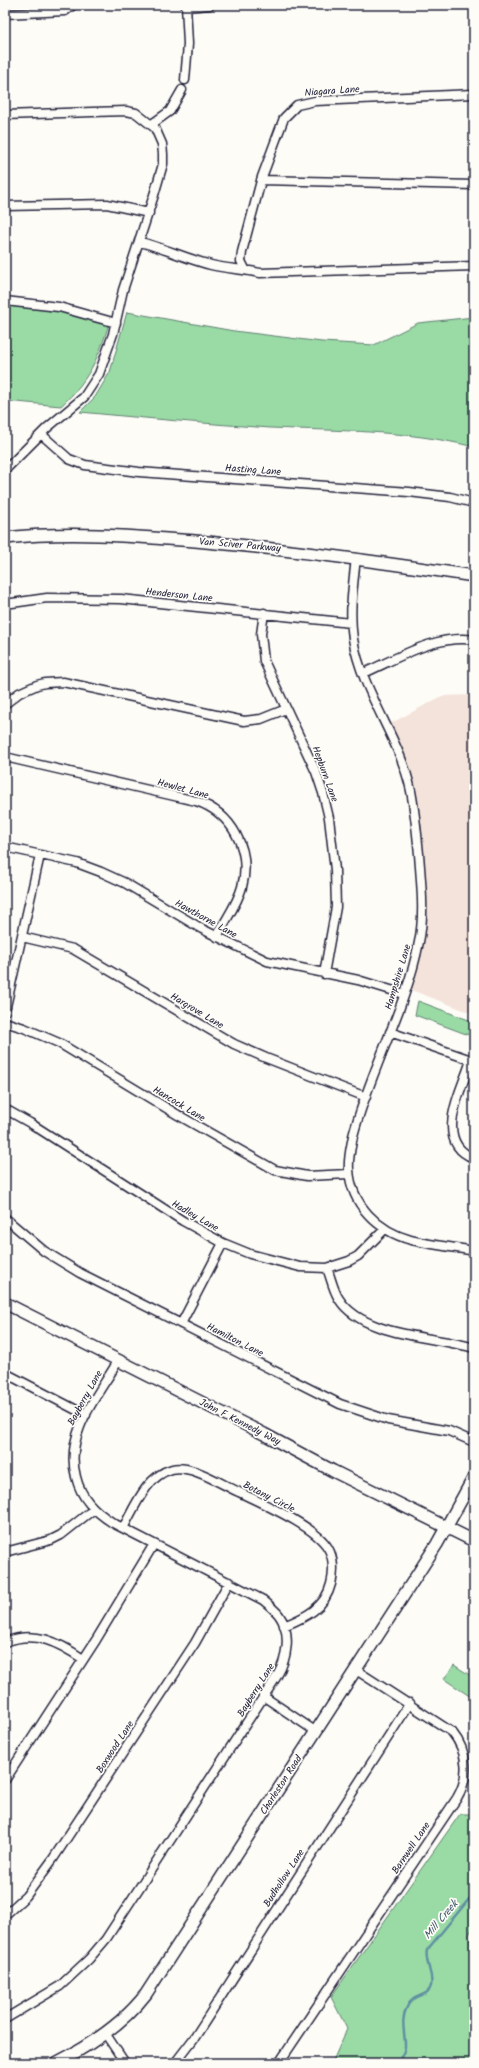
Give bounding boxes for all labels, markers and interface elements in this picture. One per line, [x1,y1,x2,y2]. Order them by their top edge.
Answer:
street label: Niagara Lane [304,81,361,101]
street label: Hasting Lane [225,460,282,480]
street label: Van Sciver Parkway [199,533,282,557]
street label: Henderson Lane [145,584,214,607]
street label: Hepburn Lane [307,744,343,805]
street label: Hewlet Lane [155,774,211,804]
street label: Hawthorne Lane [172,895,240,943]
street label: Hampshire Lane [380,942,416,1012]
street label: Hargrove Lane [167,989,227,1034]
street label: Hancock Lane [150,1082,209,1126]
street label: Hadley Lane [168,1196,222,1236]
street label: Hamilton Lane [204,1319,267,1361]
street label: Bayberry Lane [63,1367,107,1428]
street label: John F Kennedy Way [196,1395,284,1450]
street label: Botany Circle [240,1477,298,1517]
street label: Bayberry Lane [233,1660,279,1720]
street label: Boxwood Lane [92,1717,138,1776]
street label: Charleston Road [256,1751,307,1818]
street label: Barnwell Lane [388,1818,435,1877]
street label: Budhollow Lane [259,1845,309,1910]
water label: Mill Creek [419,1895,464,1944]

